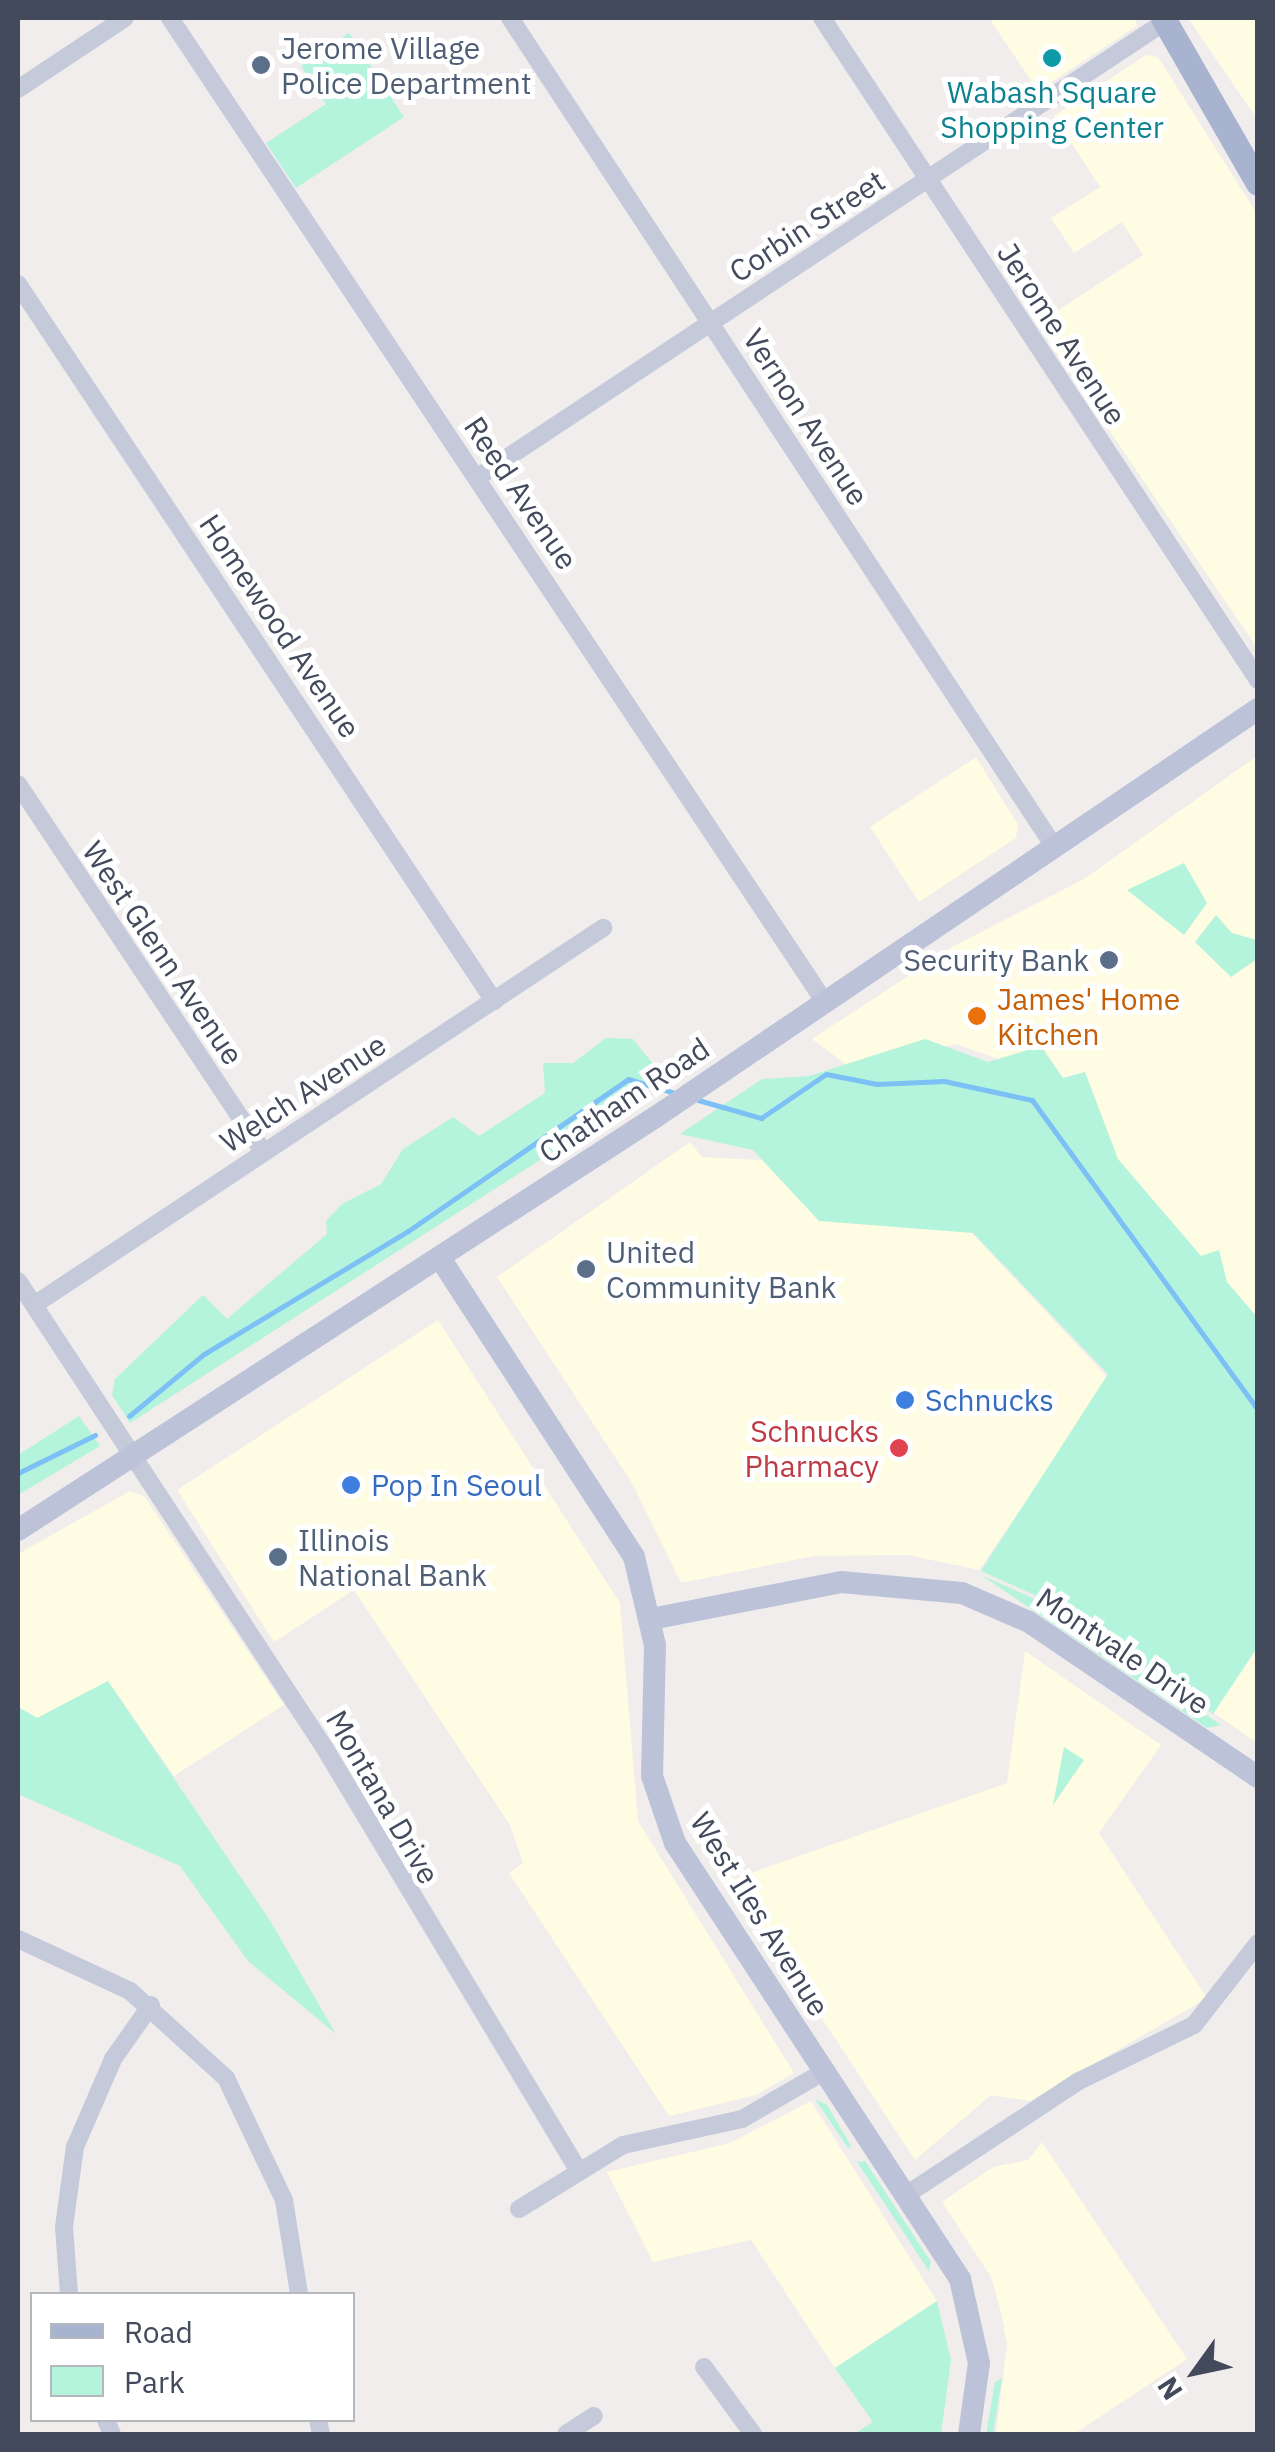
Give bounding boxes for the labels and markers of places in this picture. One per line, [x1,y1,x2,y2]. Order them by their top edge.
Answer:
place label: Jerome Village Police Department [281,30,531,100]
marker: Wabash Square Shopping Center [1041,47,1063,69]
marker: Jerome Village Police Department [250,54,272,76]
place label: Wabash Square Shopping Center [940,74,1164,144]
place label: Security Bank [903,942,1089,978]
marker: Security Bank [1098,949,1120,971]
place label: James' Home Kitchen [997,981,1180,1052]
marker: James' Home Kitchen [966,1005,988,1027]
place label: United Community Bank [606,1234,836,1304]
marker: United Community Bank [575,1258,597,1280]
place label: Schnucks [925,1382,1054,1418]
marker: Schnucks [894,1389,916,1411]
place label: Schnucks Pharmacy [744,1413,879,1484]
marker: Schnucks Pharmacy [888,1437,910,1459]
place label: Pop In Seoul [371,1467,542,1503]
marker: Pop In Seoul [340,1474,362,1496]
place label: Illinois National Bank [298,1522,487,1592]
marker: Illinois National Bank [267,1546,289,1568]

